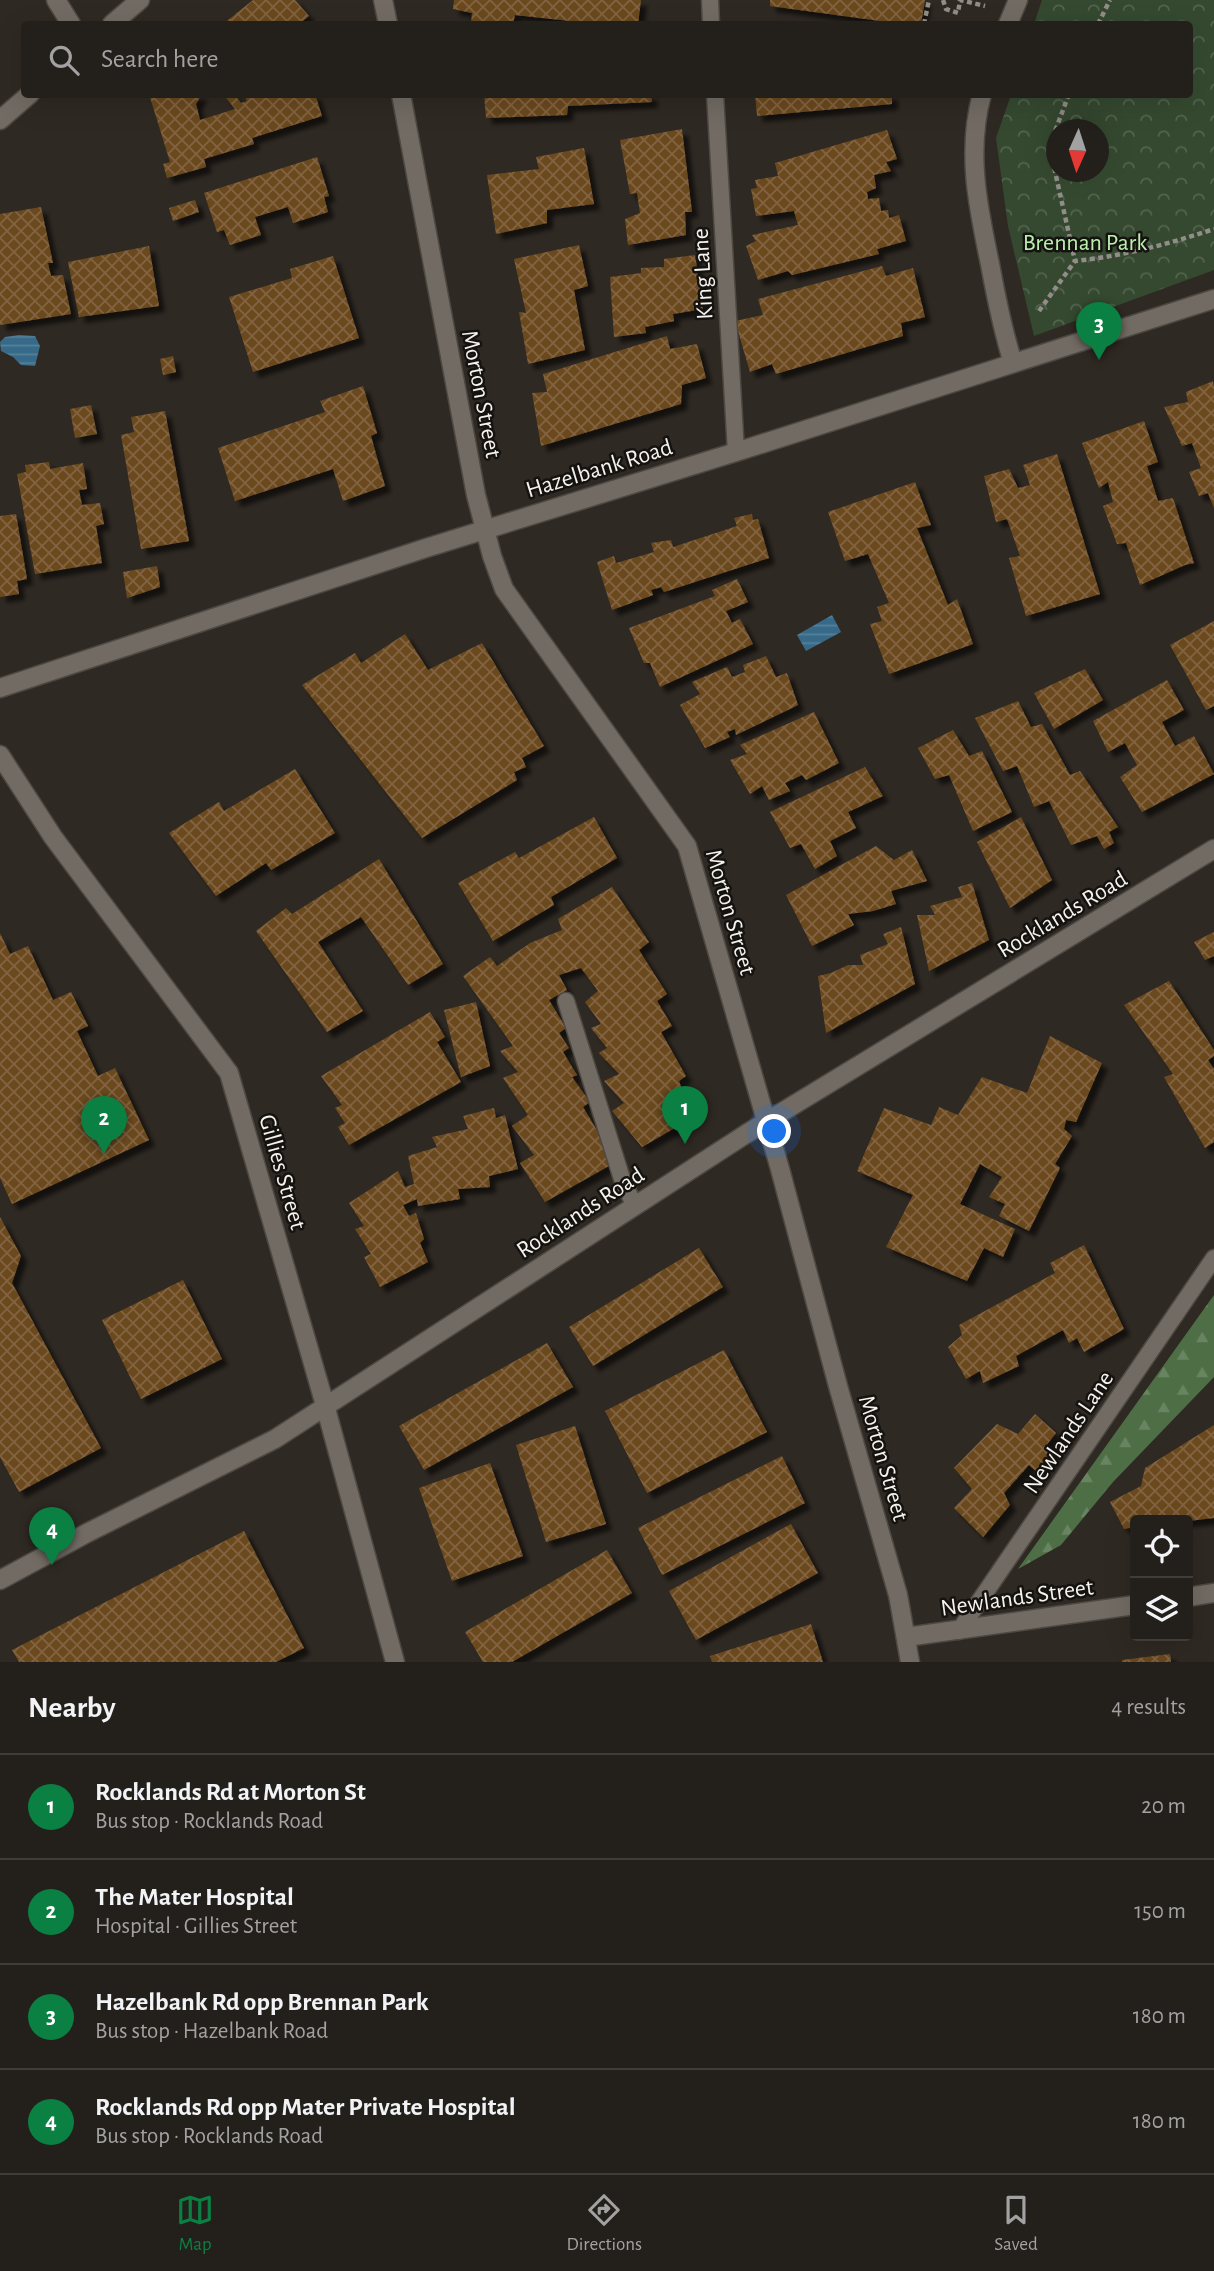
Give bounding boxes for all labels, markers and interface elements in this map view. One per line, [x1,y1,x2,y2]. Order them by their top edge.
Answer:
search box [21,21,1193,98]
icon: search [45,41,83,79]
text: Search here [101,46,219,72]
north arrow [1046,119,1109,182]
street label: King Lane [689,228,717,320]
park label: Brennan Park [1023,231,1147,255]
pin: 3 [1076,302,1122,360]
street label: Morton Street [457,328,505,460]
street label: Hazelbank Road [523,435,675,503]
street label: Morton Street [701,847,760,978]
street label: Rocklands Road [994,867,1132,963]
pin: 1 [662,1086,708,1144]
pin: 2 [81,1096,127,1154]
street label: Gillies Street [254,1112,310,1233]
your location [757,1114,791,1148]
street label: Rocklands Road [513,1163,649,1263]
street label: Newlands Lane [1019,1367,1118,1498]
street label: Morton Street [854,1393,913,1524]
pin: 4 [29,1507,75,1565]
map controls [1130,1515,1193,1641]
button: locate [1130,1515,1193,1578]
street label: Newlands Street [939,1575,1095,1621]
button: layers [1130,1578,1193,1641]
text: Nearby [28,1693,116,1723]
text: 4 results [1111,1696,1186,1719]
text: Rocklands Rd at Morton St [95,1779,366,1805]
text: 1 [47,1795,55,1818]
text: 20 m [1141,1795,1186,1818]
text: Bus stop · Rocklands Road [95,1810,323,1833]
text: The Mater Hospital [95,1884,294,1910]
text: 2 [46,1900,56,1923]
text: 150 m [1134,1900,1186,1923]
text: Hospital · Gillies Street [95,1915,297,1938]
text: Hazelbank Rd opp Brennan Park [95,1989,429,2015]
text: 3 [46,2005,56,2028]
text: 180 m [1133,2005,1186,2028]
text: Bus stop · Hazelbank Road [95,2020,328,2043]
text: Rocklands Rd opp Mater Private Hospital [95,2094,516,2120]
text: 4 [45,2110,57,2133]
text: 180 m [1133,2110,1186,2133]
text: Bus stop · Rocklands Road [95,2125,323,2148]
tab: Map [176,2191,214,2256]
tab: Directions [566,2191,642,2256]
tab: Saved [994,2191,1038,2256]

